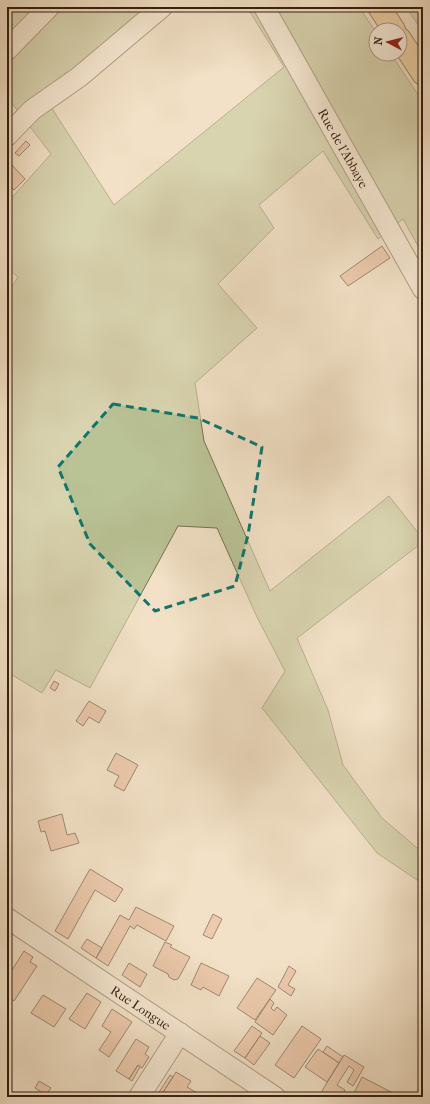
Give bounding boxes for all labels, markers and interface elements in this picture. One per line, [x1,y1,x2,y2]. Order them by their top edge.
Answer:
north arrow [368,22,408,62]
text: N [372,35,386,46]
street label: Rue de l'Abbaye [315,106,372,191]
street label: Rue Longue [108,982,174,1033]

